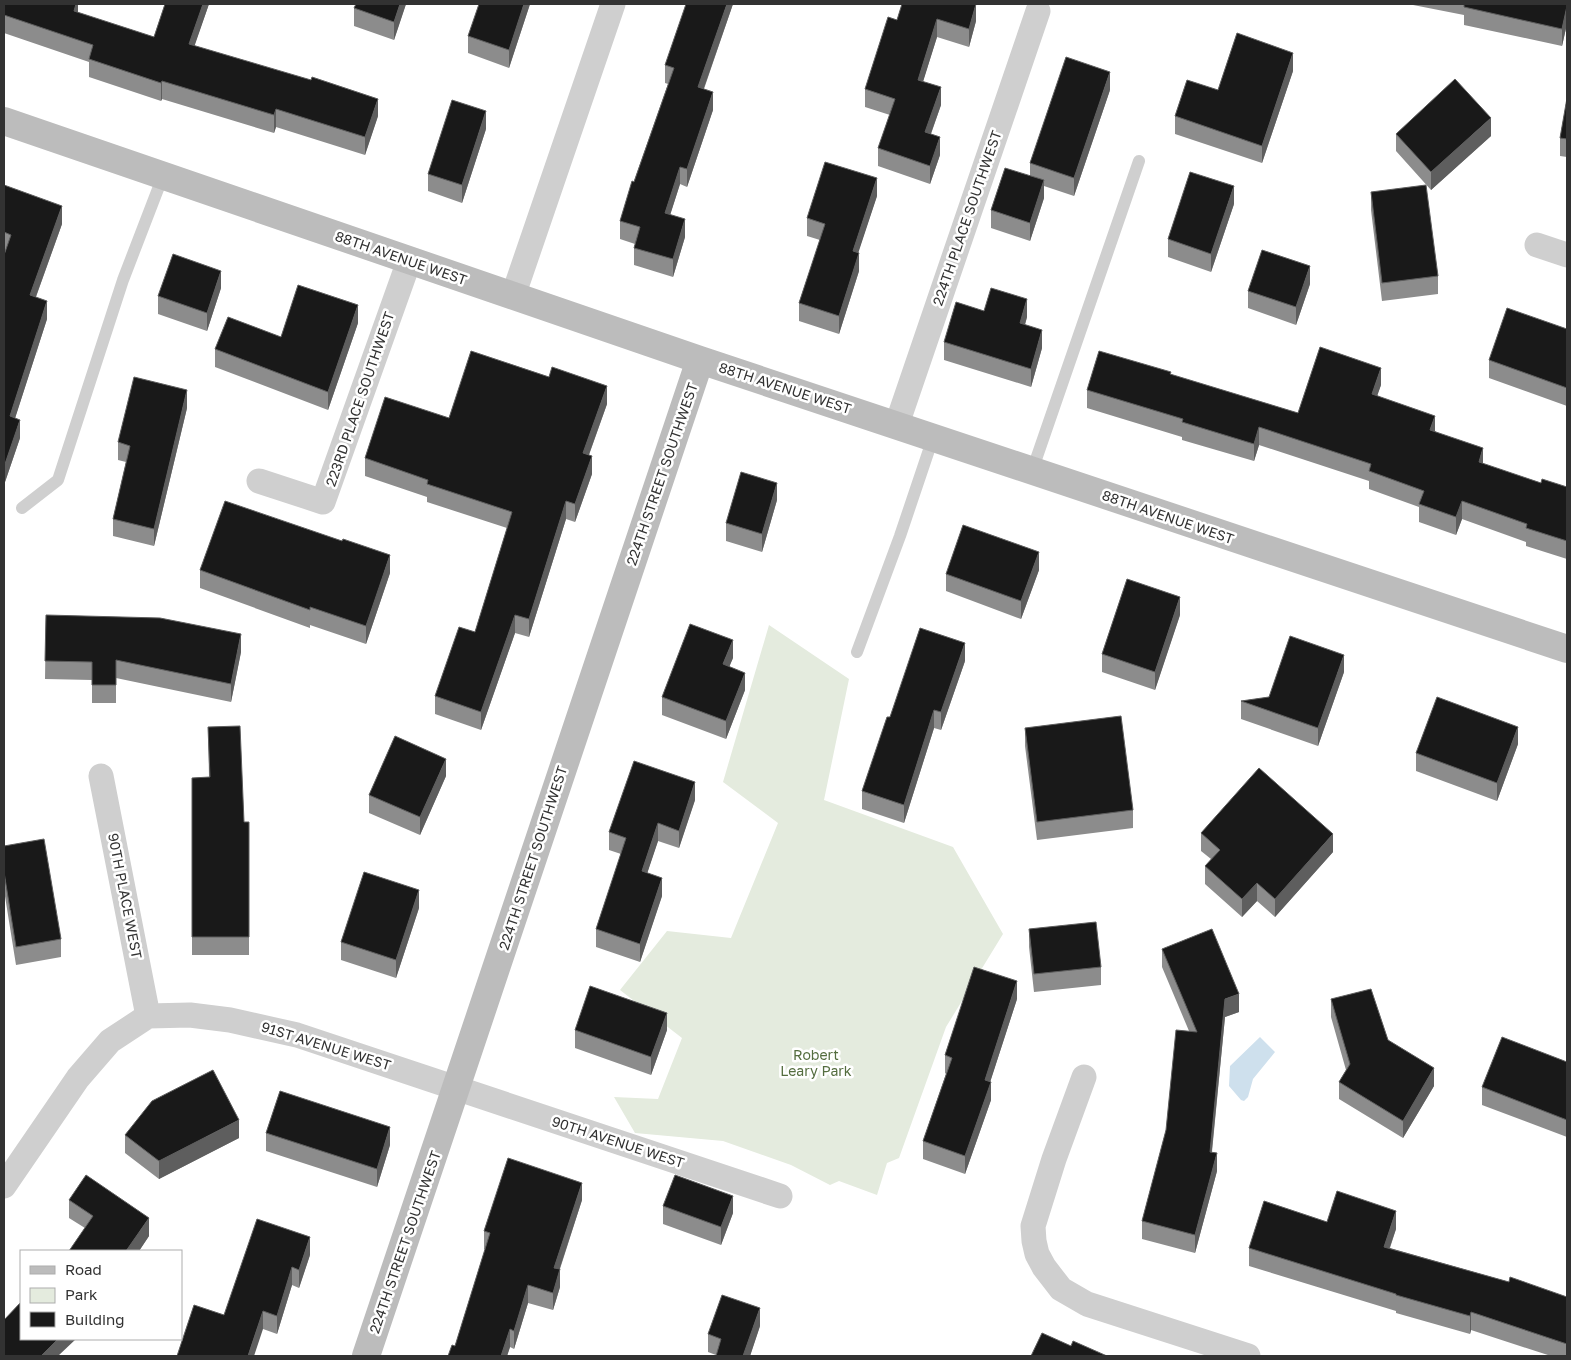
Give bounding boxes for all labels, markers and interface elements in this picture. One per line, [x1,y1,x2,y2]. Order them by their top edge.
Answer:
street label: 224TH PLACE SOUTHWEST [929,128,1005,308]
street label: 88TH AVENUE WEST [333,227,470,288]
street label: 223RD PLACE SOUTHWEST [322,309,398,489]
street label: 88TH AVENUE WEST [717,358,854,417]
street label: 224TH STREET SOUTHWEST [622,380,701,568]
street label: 88TH AVENUE WEST [1100,486,1237,547]
street label: 224TH STREET SOUTHWEST [495,763,570,952]
street label: 90TH PLACE WEST [105,832,146,961]
street label: 91ST AVENUE WEST [259,1018,393,1073]
park label: Robert Leary Park [780,1046,852,1079]
street label: 90TH AVENUE WEST [550,1112,687,1171]
street label: 224TH STREET SOUTHWEST [365,1148,444,1336]
legend [20,1250,182,1340]
text: Road [65,1260,102,1278]
text: Park [65,1285,98,1303]
text: Building [65,1310,125,1328]

